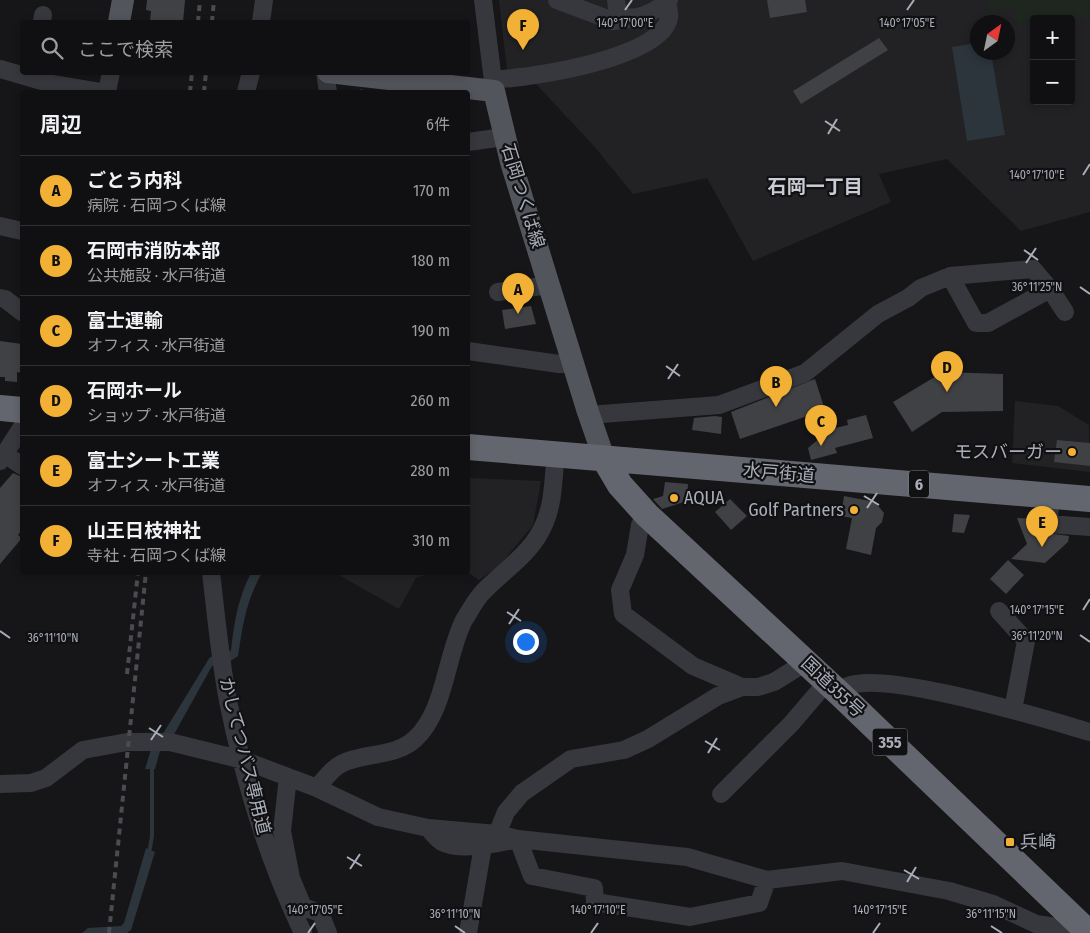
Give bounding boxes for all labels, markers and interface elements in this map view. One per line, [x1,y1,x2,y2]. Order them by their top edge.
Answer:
pin: F [507,9,539,50]
north arrow [970,15,1015,60]
map controls [1030,15,1075,105]
button: + [1030,15,1075,60]
text: 140°17'00"E [597,16,654,30]
text: 140°17'05"E [879,16,935,30]
search box [20,20,470,75]
icon: search [38,34,66,62]
text: ここで検索 [78,38,173,61]
button: − [1030,60,1075,105]
text: 周辺 [40,112,82,138]
text: 6件 [426,115,450,134]
street label: 石岡つくば線 [497,141,549,251]
text: 140°17'10"E [1009,168,1065,182]
text: ごとう内科 [87,169,182,192]
district label: 石岡一丁目 [767,175,863,198]
text: A [52,181,60,200]
text: 170 m [413,181,450,200]
text: 病院 · 石岡つくば線 [87,196,226,215]
text: 石岡市消防本部 [87,239,220,262]
text: B [52,251,60,270]
text: 180 m [411,251,450,270]
text: 公共施設 · 水戸街道 [87,266,226,285]
pin: A [502,273,534,314]
text: 36°11'25"N [1012,280,1062,294]
text: 富士運輸 [87,309,163,332]
text: C [52,321,60,340]
text: 190 m [412,321,450,340]
text: オフィス · 水戸街道 [87,336,226,355]
pin: D [931,351,963,392]
pin: B [760,366,792,407]
text: 石岡ホール [87,379,182,402]
text: D [51,391,61,410]
text: 260 m [411,391,450,410]
pin: C [805,405,837,446]
text: ショップ · 水戸街道 [87,406,226,425]
place label: モスバーガー [954,441,1062,463]
marker: モスバーガー [1066,446,1078,458]
text: 富士シート工業 [87,449,220,472]
street label: 水戸街道 [742,459,816,487]
text: E [52,461,60,480]
text: 280 m [411,461,450,480]
road number: 6 [909,470,929,498]
text: オフィス · 水戸街道 [87,476,226,495]
place label: AQUA [684,487,725,509]
marker: AQUA [668,492,680,504]
place label: Golf Partners [748,499,844,521]
marker: Golf Partners [848,504,860,516]
pin: E [1026,506,1058,547]
text: 山王日枝神社 [87,519,201,542]
text: F [52,531,60,550]
text: 310 m [413,531,450,550]
text: 寺社 · 石岡つくば線 [87,546,226,565]
text: 140°17'15"E [1010,603,1065,617]
your location [513,629,539,655]
text: 36°11'20"N [1011,629,1063,643]
text: 36°11'10"N [27,631,79,645]
street label: 国道355号 [797,652,869,722]
street label: かしてつバス専用道 [215,675,275,837]
road number: 355 [872,729,908,756]
place label: 兵崎 [1020,831,1056,853]
marker: 兵崎 [1004,836,1016,848]
text: 140°17'05"E [287,903,343,917]
text: 140°17'10"E [570,903,626,917]
text: 140°17'15"E [853,903,908,917]
text: 36°11'10"N [429,907,481,921]
text: 36°11'15"N [966,907,1016,921]

